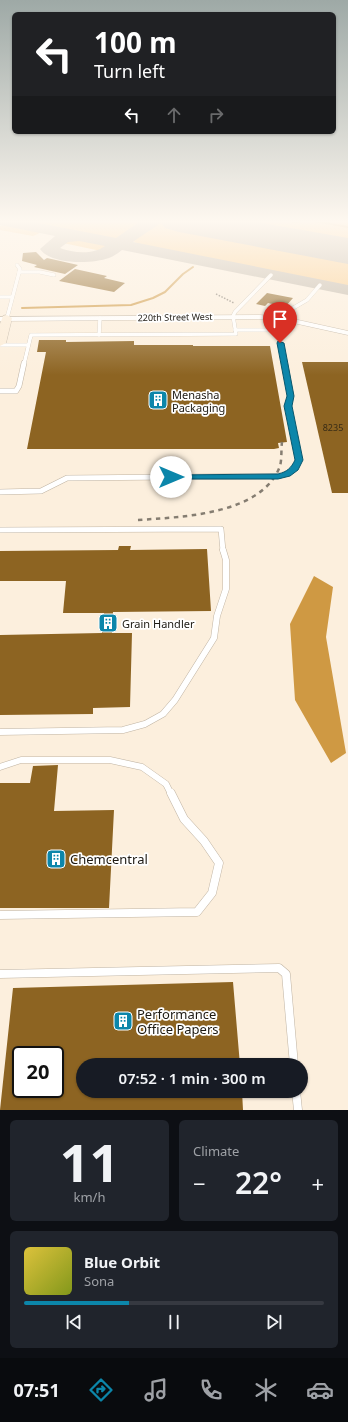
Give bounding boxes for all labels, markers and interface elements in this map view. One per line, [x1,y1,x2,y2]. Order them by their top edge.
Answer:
text: 100 m [94,23,177,61]
icon: left [28,28,80,80]
text: Turn left [94,59,165,83]
icon: left [121,104,143,126]
icon: ahead [163,104,185,126]
icon: right [205,104,227,126]
pin [263,302,297,343]
icon: arrive [269,308,291,330]
street label: 220th Street West [137,310,213,324]
place label: Menasha Packaging [172,387,225,415]
building icon: Menasha Packaging [147,389,169,411]
house number: 8235 [323,421,343,434]
position arrow [150,456,192,498]
building icon: Grain Handler [97,612,119,634]
place label: Grain Handler [122,616,195,631]
building icon: Chemcentral [45,848,67,870]
place label: Chemcentral [70,850,148,868]
place label: Performance Office Papers [137,1005,218,1038]
building icon: Performance Office Papers [112,1010,134,1032]
speed limit sign: 20 [12,1046,64,1098]
text: 07:52 · 1 min · 300 m [118,1068,266,1088]
text: 11 [60,1126,119,1197]
text: Climate [193,1142,239,1160]
text: 22° [235,1162,282,1203]
text: − [193,1168,206,1198]
text: + [311,1168,324,1198]
text: km/h [74,1188,105,1206]
text: Blue Orbit [84,1252,160,1272]
text: Sona [84,1272,114,1290]
icon: previous [63,1311,85,1333]
icon: pause [163,1311,185,1333]
icon: next [263,1311,285,1333]
icon: directions [87,1376,115,1404]
icon: music [142,1376,170,1404]
icon: phone [197,1376,225,1404]
icon: climate [252,1376,280,1404]
icon: car [306,1376,334,1404]
text: 07:51 [13,1378,60,1402]

